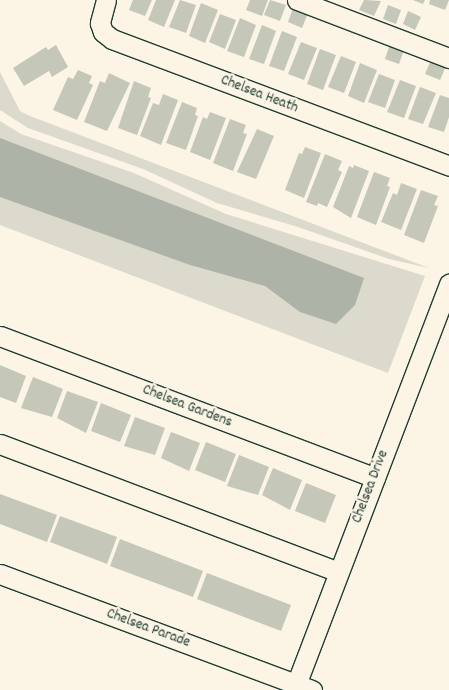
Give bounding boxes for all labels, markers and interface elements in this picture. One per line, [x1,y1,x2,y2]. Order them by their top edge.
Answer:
street label: Chelsea Heath [218,72,300,118]
street label: Chelsea Gardens [139,382,235,432]
street label: Chelsea Drive [349,448,393,526]
street label: Chelsea Parade [104,606,192,652]

